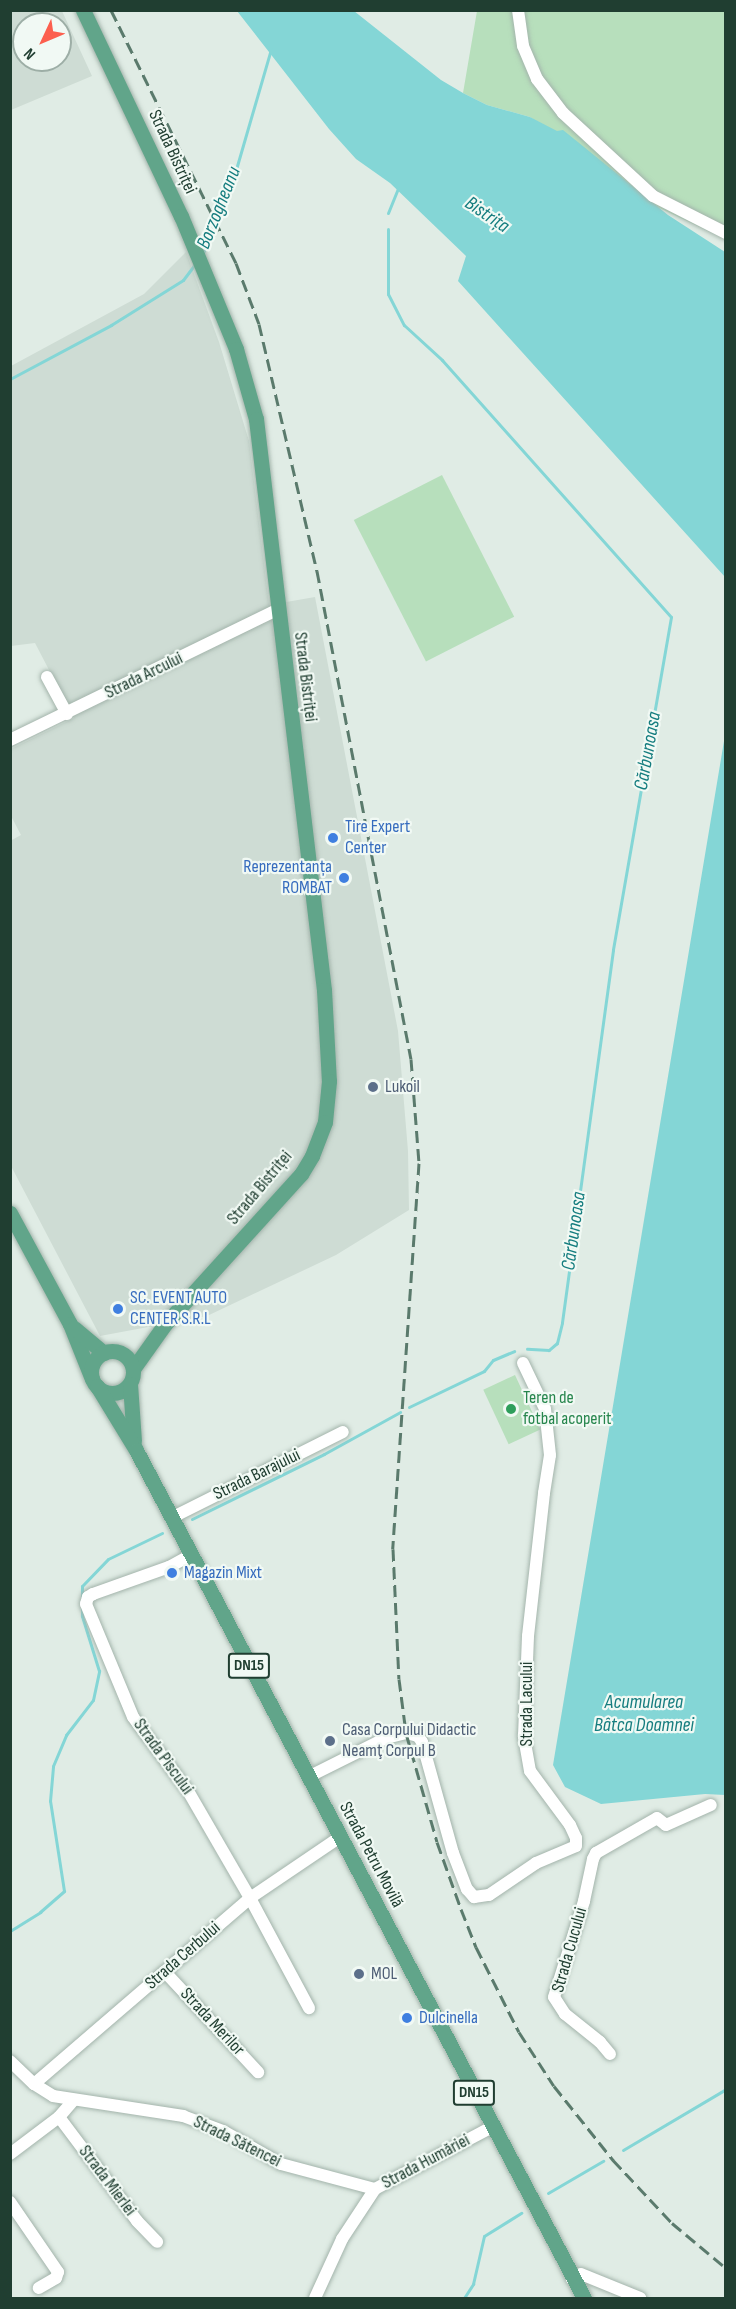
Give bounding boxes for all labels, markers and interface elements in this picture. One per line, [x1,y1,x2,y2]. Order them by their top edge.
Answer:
north arrow [12,12,72,72]
text: N [20,44,40,63]
street label: Strada Bistriței [143,107,201,197]
water label: Borzogheanu [192,163,246,253]
water label: Bistrița [460,191,514,239]
street label: Strada Bistriței [289,631,321,723]
street label: Strada Arcului [101,648,187,704]
water label: Cărbunoasa [629,710,667,792]
place label: Tire Expert Center [345,817,410,860]
marker: Tire Expert Center [326,831,340,845]
place label: Reprezentanța ROMBAT [243,857,332,900]
marker: Reprezentanța ROMBAT [337,871,351,885]
place label: Lukoil [385,1076,420,1098]
marker: Lukoil [366,1080,380,1094]
street label: Strada Bistriței [223,1147,297,1229]
water label: Cărbunoasa [557,1190,591,1272]
place label: SC. EVENT AUTO CENTER S.R.L [130,1288,227,1330]
marker: SC. EVENT AUTO CENTER S.R.L [111,1302,125,1316]
place label: Teren de fotbal acoperit [523,1388,612,1430]
marker: Teren de fotbal acoperit [504,1402,518,1416]
street label: Strada Barajului [210,1445,304,1505]
place label: Magazin Mixt [184,1562,262,1584]
marker: Magazin Mixt [165,1566,179,1580]
road number: DN15 [226,1653,272,1679]
street label: Strada Lacului [516,1662,538,1746]
water label: Acumularea Bâtca Doamnei [594,1690,694,1737]
street label: Strada Piscului [128,1715,198,1799]
place label: Casa Corpului Didactic Neamţ Corpul B [342,1720,477,1762]
marker: Casa Corpului Didactic Neamţ Corpul B [323,1734,337,1748]
street label: Strada Petru Movilă [334,1798,408,1912]
street label: Strada Cucului [548,1905,592,1995]
street label: Strada Cerbului [141,1918,225,1994]
place label: MOL [371,1963,397,1985]
marker: MOL [352,1967,366,1981]
street label: Strada Merilor [175,1984,249,2060]
place label: Dulcinella [419,2007,478,2029]
marker: Dulcinella [400,2011,414,2025]
road number: DN15 [452,2080,496,2106]
street label: Strada Sătencei [190,2111,284,2173]
street label: Strada Humăriei [378,2130,474,2194]
street label: Strada Mierlei [73,2141,141,2221]

